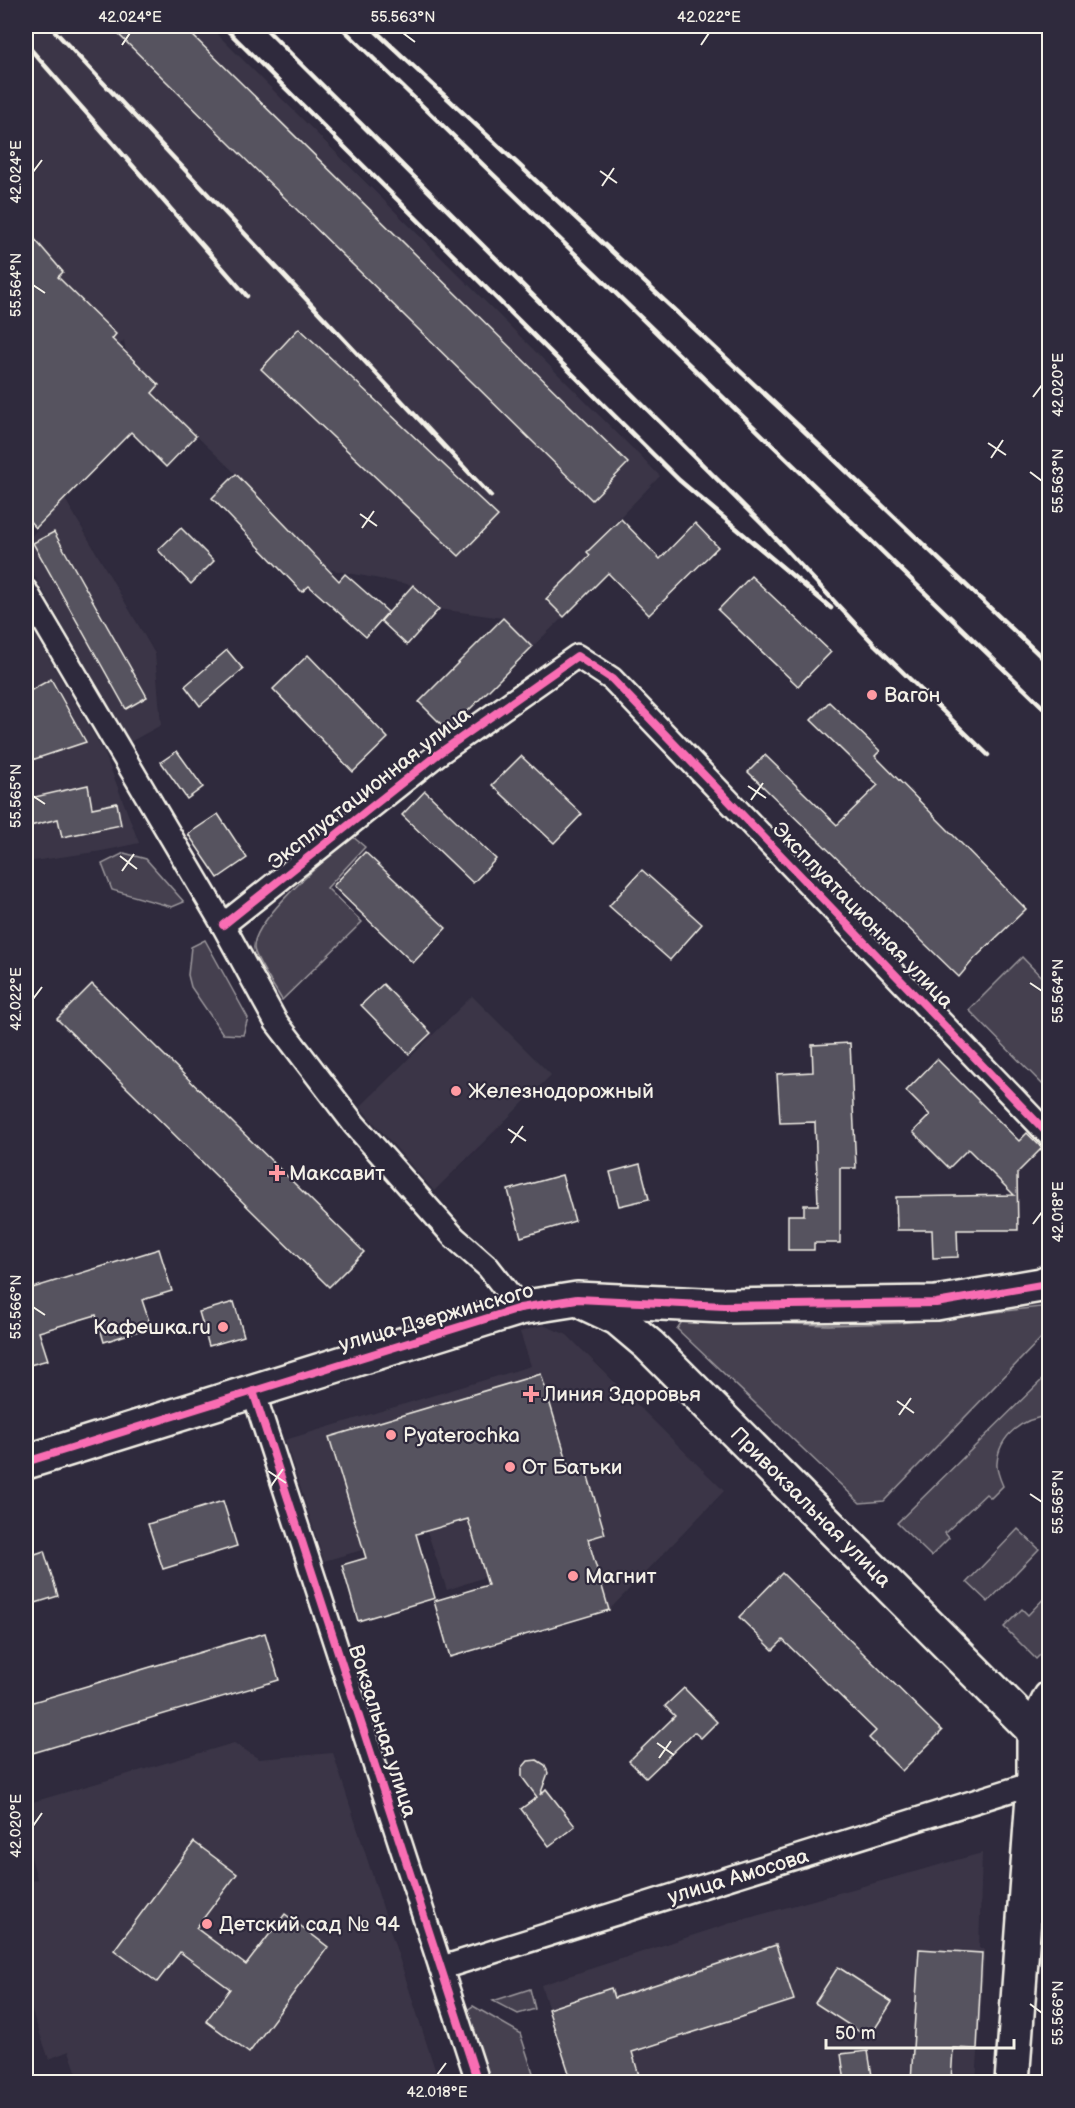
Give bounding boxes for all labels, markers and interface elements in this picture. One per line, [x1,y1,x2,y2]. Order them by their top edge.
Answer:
text: 42.024°E [98,8,162,27]
text: 55.563°N [371,8,436,27]
text: 42.022°E [677,8,741,27]
text: 42.024°E [7,140,26,204]
text: 55.564°N [7,253,26,317]
text: 42.020°E [1049,353,1068,417]
text: 55.563°N [1049,449,1068,514]
place label: Вагон [884,683,940,708]
marker: Вагон [865,688,879,702]
street label: Эксплуатационная улица [263,701,476,875]
text: 55.565°N [7,764,26,828]
street label: Эксплуатационная улица [767,817,959,1014]
text: 55.564°N [1049,959,1068,1023]
text: 42.022°E [7,967,26,1031]
place label: Железнодорожный [468,1079,654,1104]
marker: Железнодорожный [449,1084,463,1098]
place label: Максавит [289,1161,385,1186]
marker: Максавит [270,1166,284,1180]
text: 42.018°E [1049,1181,1068,1243]
text: 55.566°N [7,1275,26,1339]
street label: улица Дзержинского [336,1278,536,1357]
place label: Кафешка.ru [93,1315,211,1340]
marker: Кафешка.ru [216,1320,230,1334]
place label: Линия Здоровья [542,1382,701,1407]
marker: Линия Здоровья [524,1387,538,1401]
street label: Привокзальная улица [725,1422,897,1593]
place label: Pyaterochka [403,1423,520,1448]
marker: Pyaterochka [384,1428,398,1442]
place label: От Батьки [522,1455,623,1480]
marker: От Батьки [503,1460,517,1474]
text: 55.565°N [1049,1470,1068,1534]
place label: Магнит [585,1564,657,1589]
marker: Магнит [566,1569,580,1583]
street label: Вокзальная улица [343,1642,422,1821]
text: 42.020°E [7,1794,26,1858]
street label: улица Амосова [665,1843,812,1910]
place label: Детский сад № 94 [219,1912,400,1937]
marker: Детский сад № 94 [200,1917,214,1931]
text: 55.566°N [1049,1981,1068,2045]
scale bar [826,2012,1014,2050]
text: 50 m [835,2023,876,2044]
text: 42.018°E [406,2083,468,2102]

